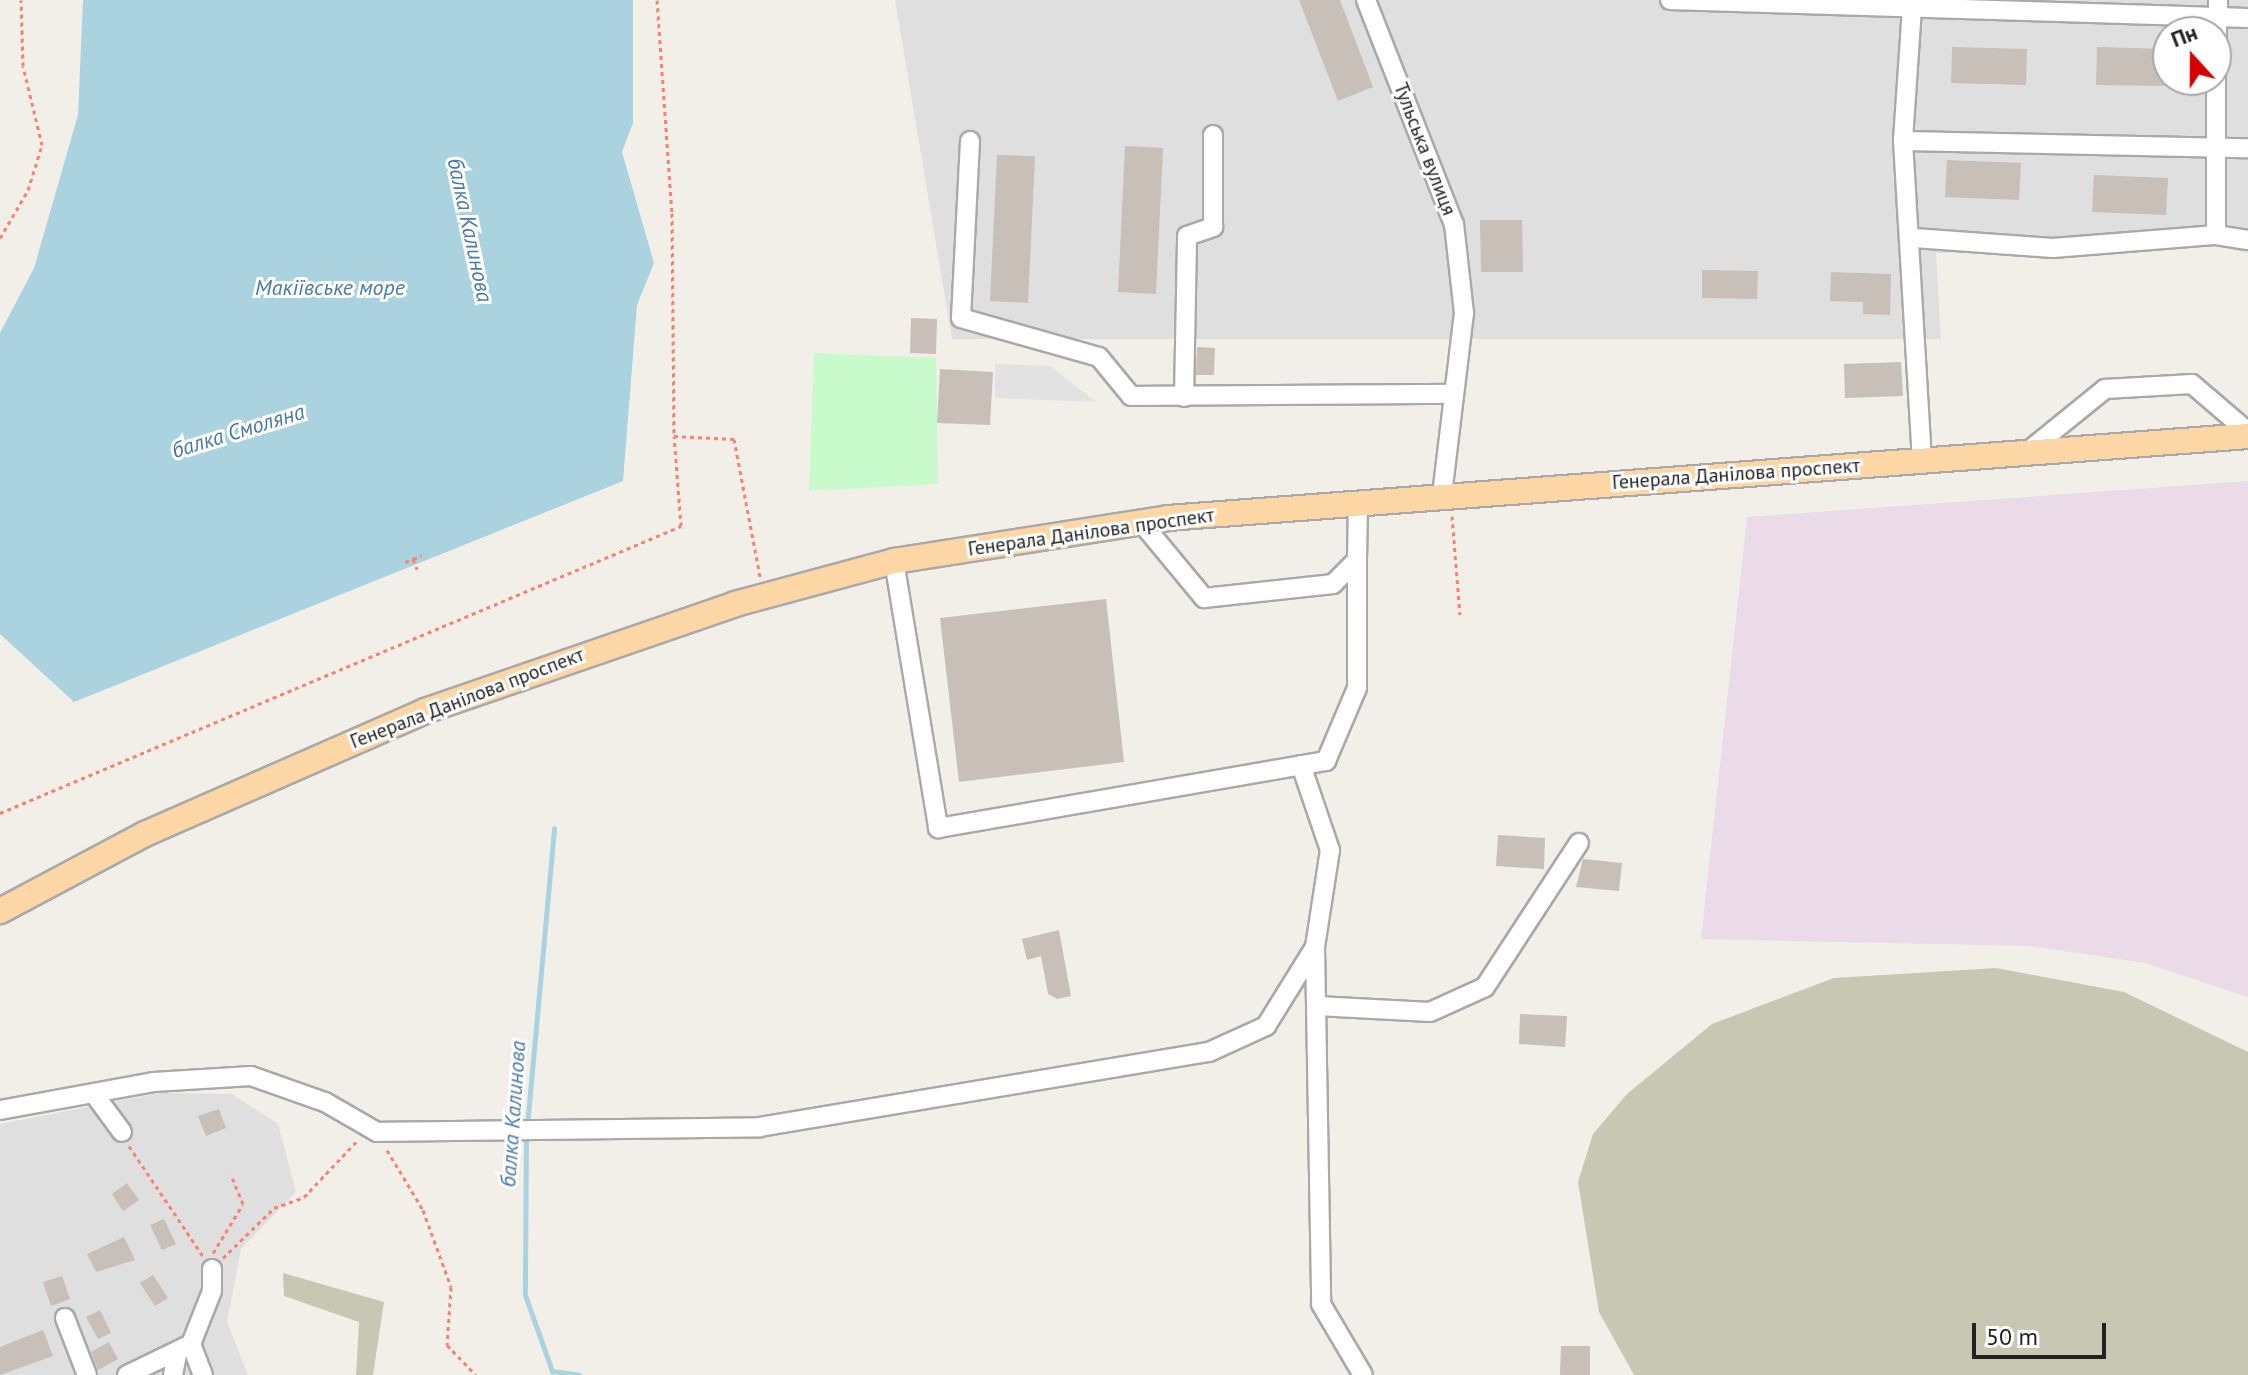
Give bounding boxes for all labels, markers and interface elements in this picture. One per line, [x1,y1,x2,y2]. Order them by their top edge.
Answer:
north arrow [2152,16,2232,96]
text: Пн [2167,18,2201,53]
street label: Тульська вулиця [1389,79,1461,219]
water label: балка Калинова [442,155,498,305]
water label: Макіївське море [255,275,405,301]
water label: балка Смоляна [168,398,308,464]
street label: Генерала Данілова проспект [1611,453,1861,495]
street label: Генерала Данілова проспект [966,503,1216,561]
street label: Генерала Данілова проспект [346,642,588,754]
water label: балка Калинова [495,1040,531,1188]
scale bar [1976,1307,2110,1357]
text: 50 m [1986,1321,2038,1352]

